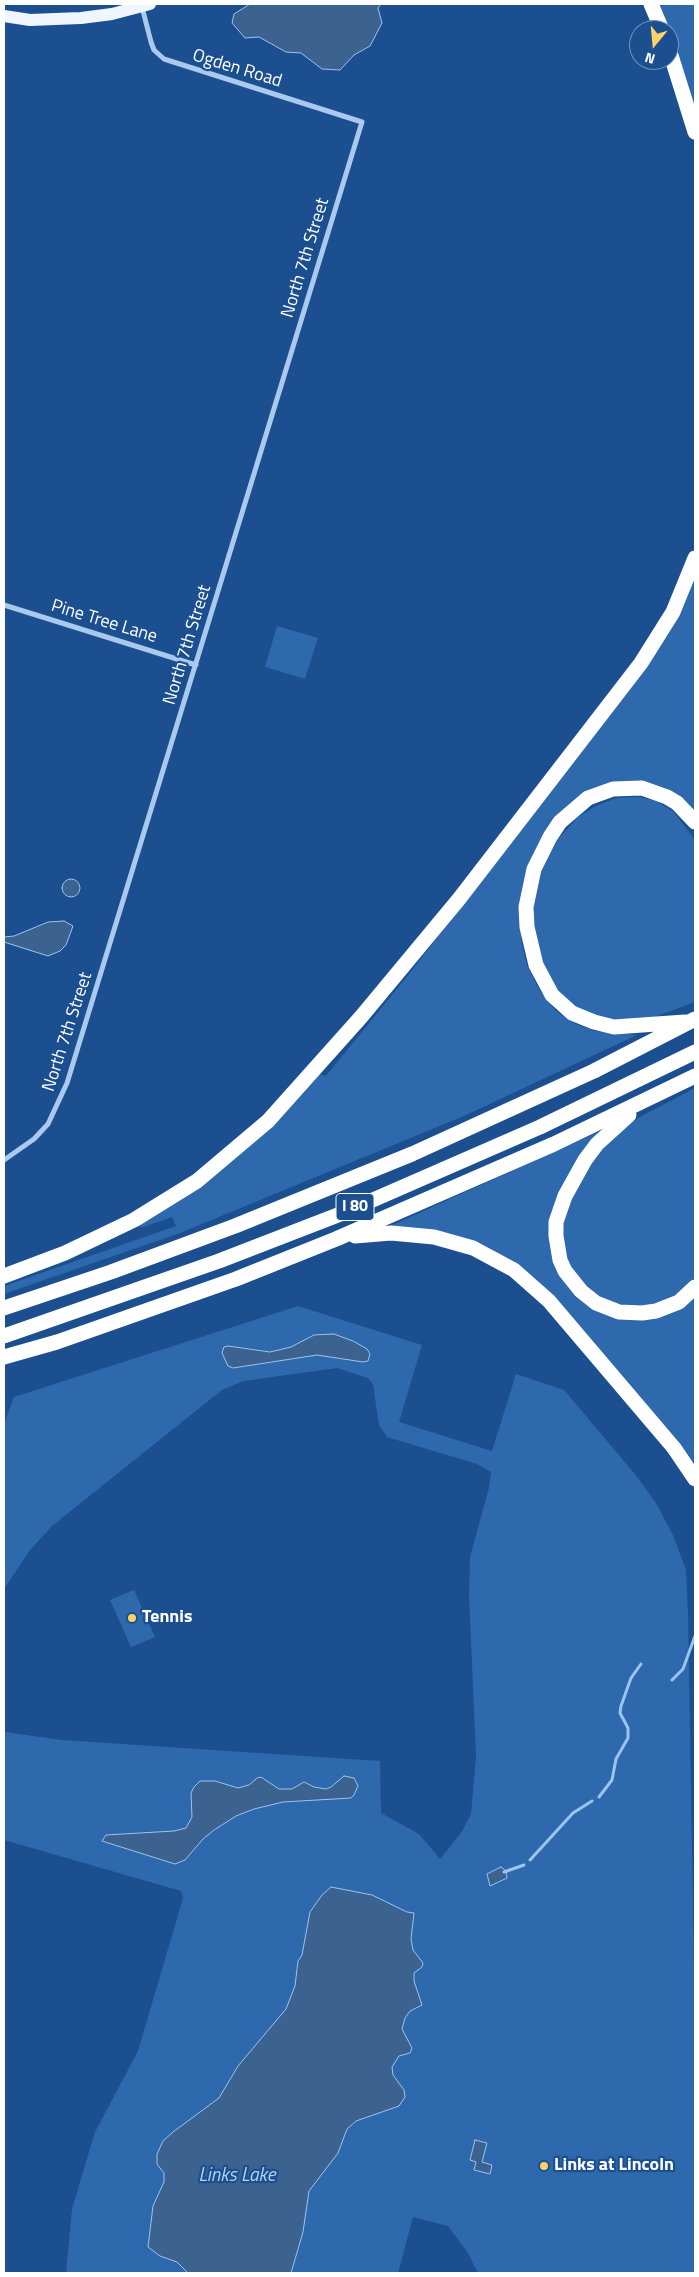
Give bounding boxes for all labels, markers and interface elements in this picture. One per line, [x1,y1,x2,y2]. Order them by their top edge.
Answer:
north arrow [629,20,679,70]
street label: Ogden Road [190,45,284,93]
text: N [642,47,657,70]
street label: North 7th Street [278,195,334,321]
street label: North 7th Street [160,582,216,708]
street label: Pine Tree Lane [48,596,160,648]
street label: North 7th Street [39,970,97,1094]
road number: I 80 [336,1194,374,1220]
place label: Tennis [142,1607,192,1629]
marker: Tennis [126,1612,138,1624]
place label: Links at Lincoln [554,2155,674,2177]
marker: Links at Lincoln [538,2160,550,2172]
water label: Links Lake [199,2165,275,2187]

